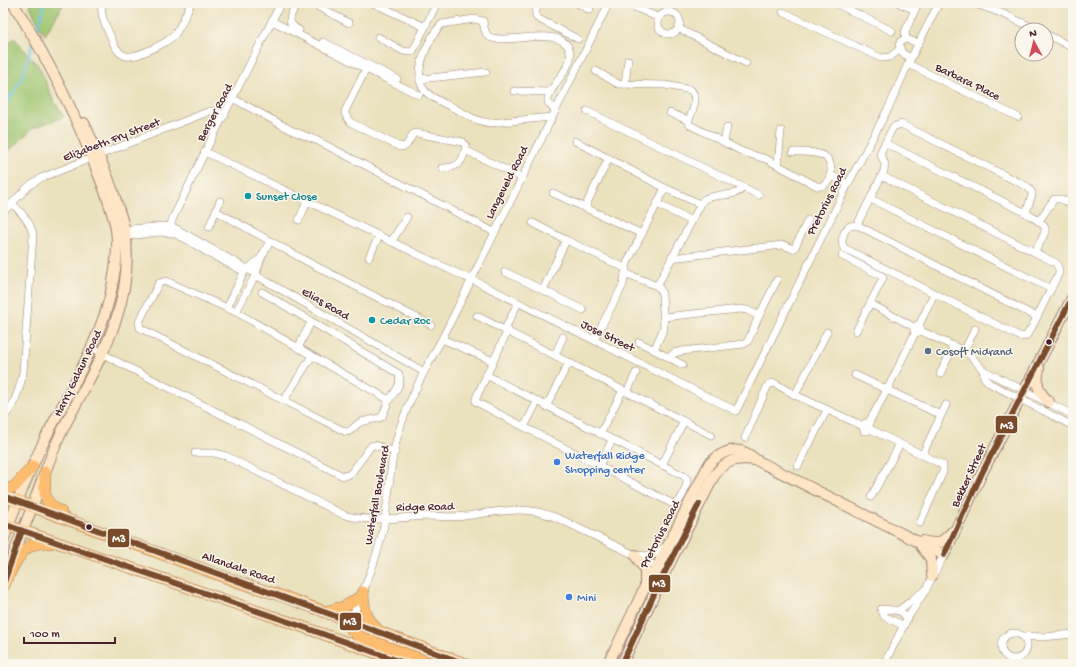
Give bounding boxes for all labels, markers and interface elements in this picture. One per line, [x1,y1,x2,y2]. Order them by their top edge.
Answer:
north arrow [1014,22,1054,62]
text: N [1029,28,1037,40]
street label: Barbara Place [932,61,1002,105]
street label: Berger Road [194,81,237,145]
street label: Elizabeth Fry Street [61,116,163,166]
street label: Langeveld Road [483,143,533,222]
street label: Pretorius Road [804,165,851,239]
marker: Sunset Close [243,191,253,201]
place label: Sunset Close [256,191,318,205]
street label: Elias Road [299,285,352,324]
marker: Cedar Roc [367,315,377,325]
place label: Cedar Roc [380,315,431,329]
street label: Jose Street [578,318,637,356]
street label: Harry Galaun Road [52,327,106,419]
unlabelled marker [1044,337,1054,347]
marker: Cosoft Midrand [923,346,933,356]
place label: Cosoft Midrand [936,346,1013,360]
line badge: M3 [995,415,1018,434]
text: M3 [1000,421,1014,433]
street label: Bekker Street [949,441,991,511]
street label: Waterfall Boulevard [362,444,394,546]
place label: Waterfall Ridge Shopping center [565,450,646,478]
marker: Waterfall Ridge Shopping center [552,457,562,467]
street label: Pretorius Road [637,498,684,572]
street label: Ridge Road [396,500,455,516]
unlabelled marker [84,522,94,532]
line badge: M3 [107,528,130,548]
text: M3 [112,534,126,546]
street label: Allandale Road [200,550,278,588]
line badge: M3 [648,574,671,593]
text: M3 [652,579,666,591]
marker: Mini [564,592,574,602]
place label: Mini [577,592,597,606]
line badge: M3 [339,612,362,631]
text: M3 [343,617,357,629]
scale bar [24,619,115,645]
text: 100 m [29,628,60,642]

